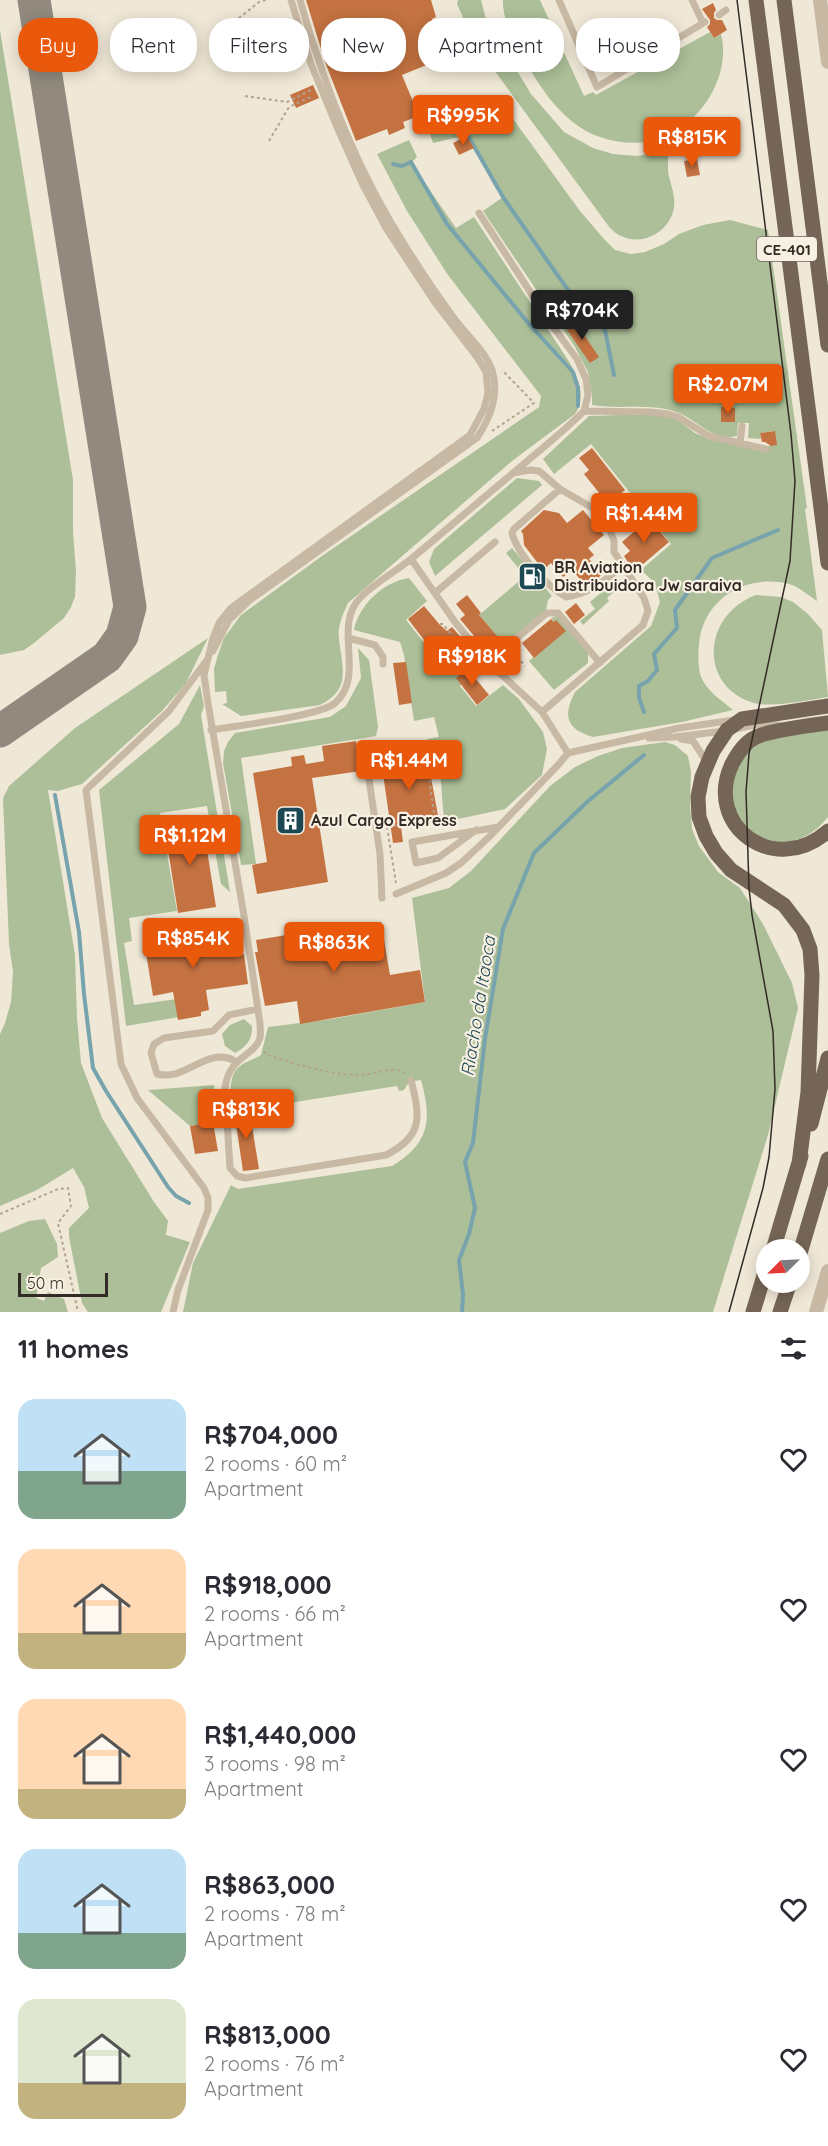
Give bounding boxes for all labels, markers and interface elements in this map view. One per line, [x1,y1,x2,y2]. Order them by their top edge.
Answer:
chip: Buy [18,18,98,72]
chip: Rent [110,18,197,72]
chip: Filters [209,18,309,72]
chip: New [321,18,406,72]
chip: Apartment [418,18,564,72]
chip: House [576,18,680,72]
pin: R$995K [414,95,512,146]
text: R$995K [426,102,500,127]
pin: R$815K [643,117,741,168]
text: R$815K [657,124,727,149]
road number: CE-401 [757,237,817,261]
pin: R$704K [533,290,631,341]
text: R$704K [545,297,619,322]
pin: R$2.07M [673,364,783,415]
text: R$2.07M [688,371,768,396]
pin: R$1.44M [589,493,699,544]
text: R$1.44M [605,500,683,525]
place label: BR Aviation Distribuidora Jw saraiva [554,557,742,595]
fuel station icon: BR Aviation Distribuidora Jw saraiva [517,560,549,592]
pin: R$918K [423,636,521,687]
text: R$918K [438,643,506,668]
pin: R$1.44M [354,740,464,791]
text: R$1.44M [370,747,448,772]
building icon: Azul Cargo Express [274,804,306,836]
place label: Azul Cargo Express [311,810,457,830]
pin: R$1.12M [135,815,245,866]
text: R$1.12M [154,822,226,847]
pin: R$854K [144,918,242,969]
pin: R$863K [285,922,383,973]
text: R$854K [156,925,230,950]
text: R$863K [298,929,370,954]
water label: Riacho da Itaoca [456,933,501,1078]
pin: R$813K [197,1089,295,1140]
text: R$813K [212,1096,280,1121]
north arrow [756,1239,810,1293]
map controls [756,1239,810,1293]
scale bar [18,1270,108,1298]
text: 50 m [27,1273,64,1293]
text: 11 homes [18,1332,129,1365]
icon: filters [777,1332,810,1365]
text: R$704,000 [204,1418,338,1451]
icon: home [66,1423,138,1495]
icon: heart [777,1443,810,1476]
text: 2 rooms · 60 m² [204,1451,347,1476]
text: Apartment [204,1476,304,1501]
text: R$918,000 [204,1568,332,1601]
icon: home [66,1573,138,1645]
icon: heart [777,1593,810,1626]
text: 2 rooms · 66 m² [204,1601,346,1626]
text: Apartment [204,1626,304,1651]
text: R$1,440,000 [204,1718,356,1751]
icon: home [66,1723,138,1795]
icon: heart [777,1743,810,1776]
text: 3 rooms · 98 m² [204,1751,346,1776]
text: Apartment [204,1776,304,1801]
text: R$863,000 [204,1868,335,1901]
icon: home [66,1873,138,1945]
icon: heart [777,1893,810,1926]
text: 2 rooms · 78 m² [204,1901,346,1926]
text: Apartment [204,1926,304,1951]
text: R$813,000 [204,2018,331,2051]
icon: home [66,2023,138,2095]
icon: heart [777,2043,810,2076]
text: 2 rooms · 76 m² [204,2051,345,2076]
text: Apartment [204,2076,304,2101]

